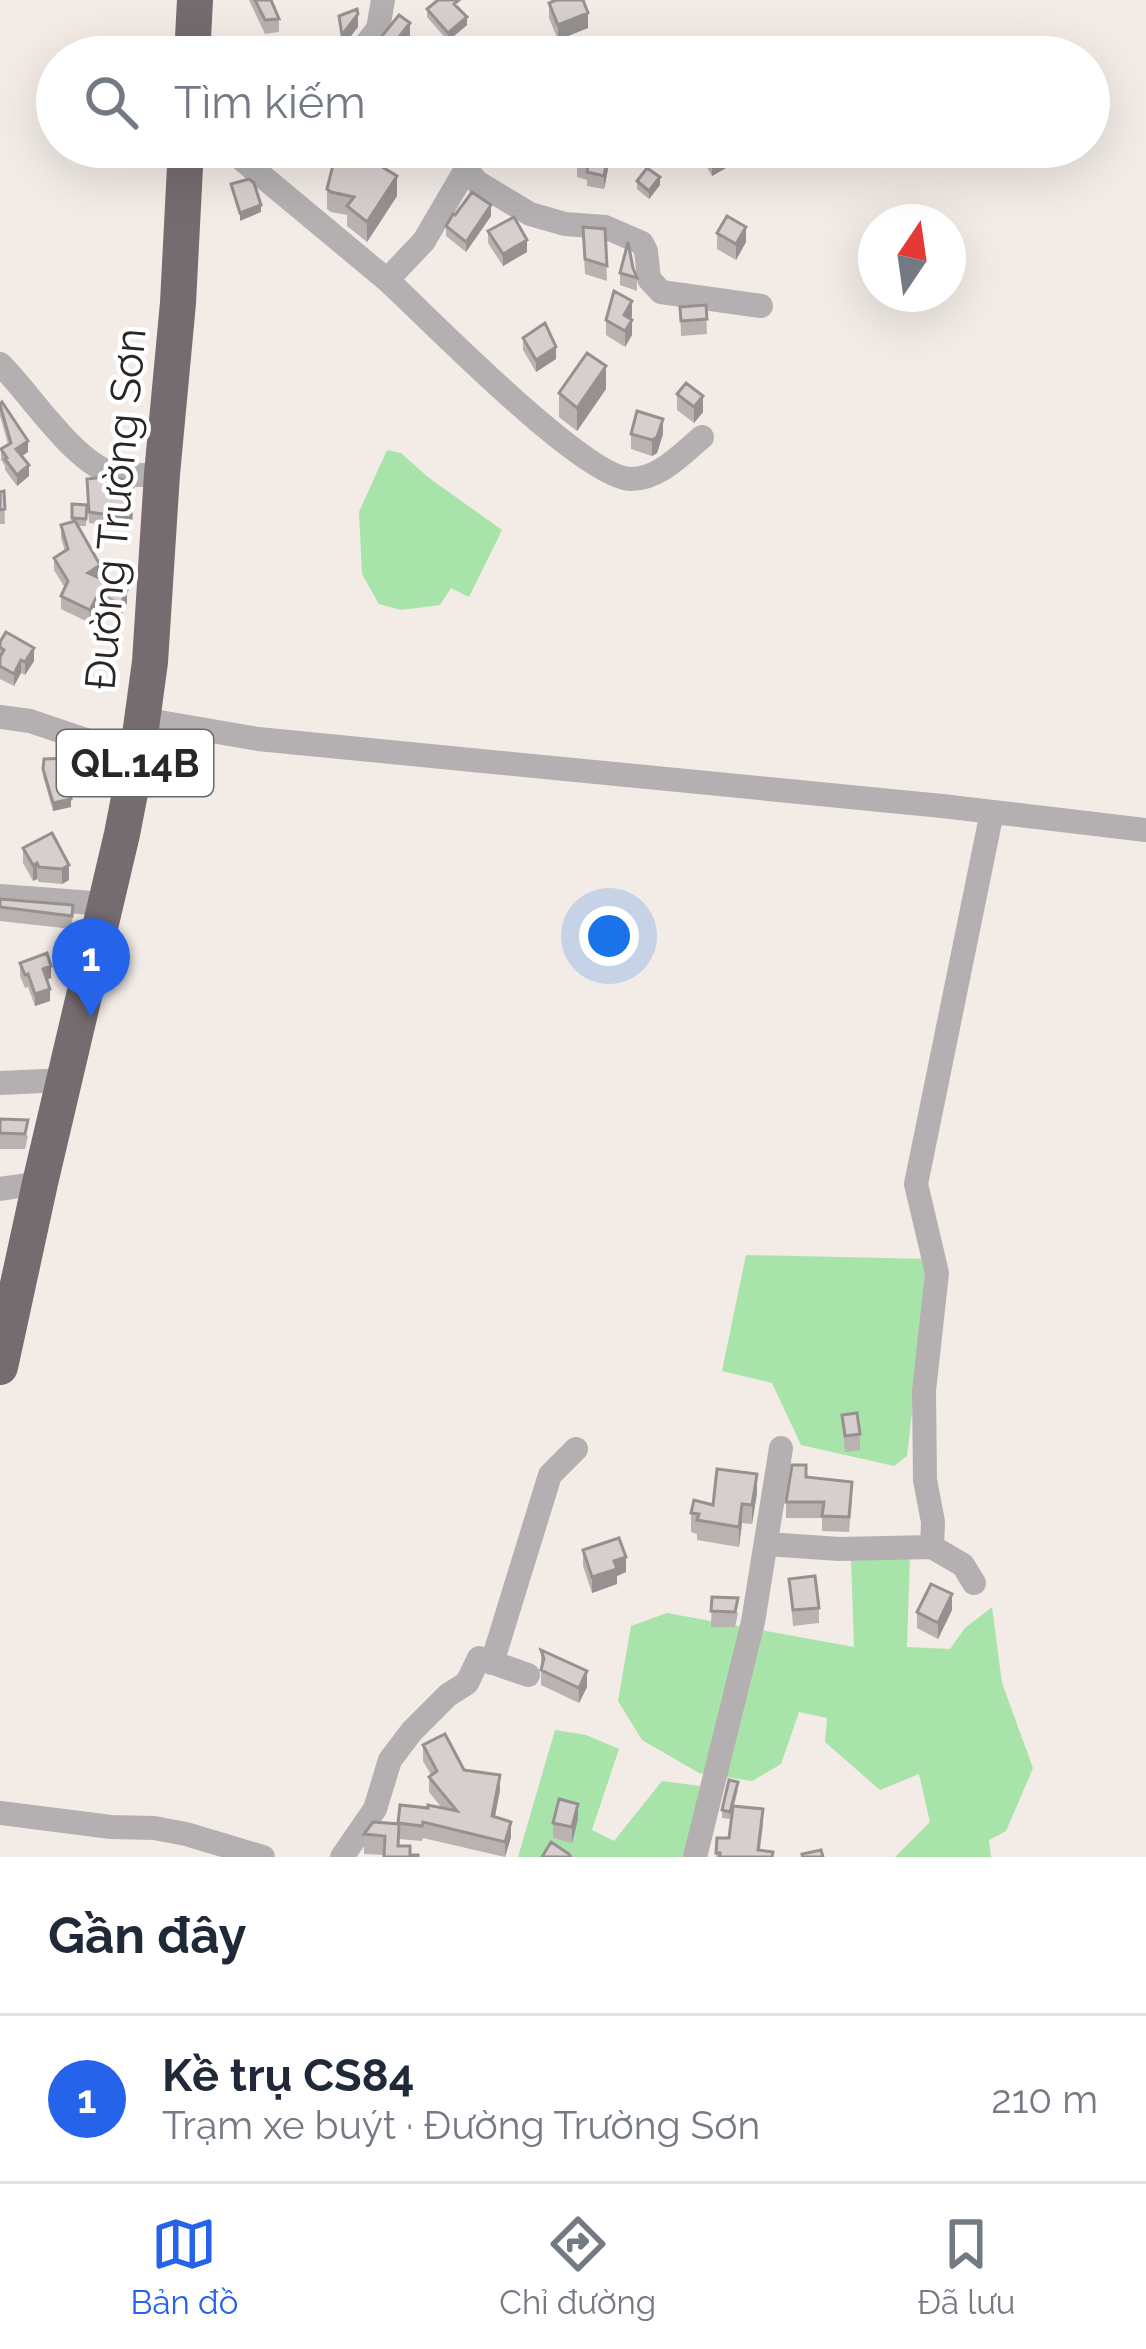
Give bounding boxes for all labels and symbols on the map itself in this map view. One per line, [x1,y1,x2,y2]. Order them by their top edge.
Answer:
north arrow [858,204,966,312]
street label: Đường Trường Sơn [75,326,156,692]
road number: QL.14B [57,730,213,796]
your location [579,906,639,966]
pin: 1 [52,918,130,1017]

